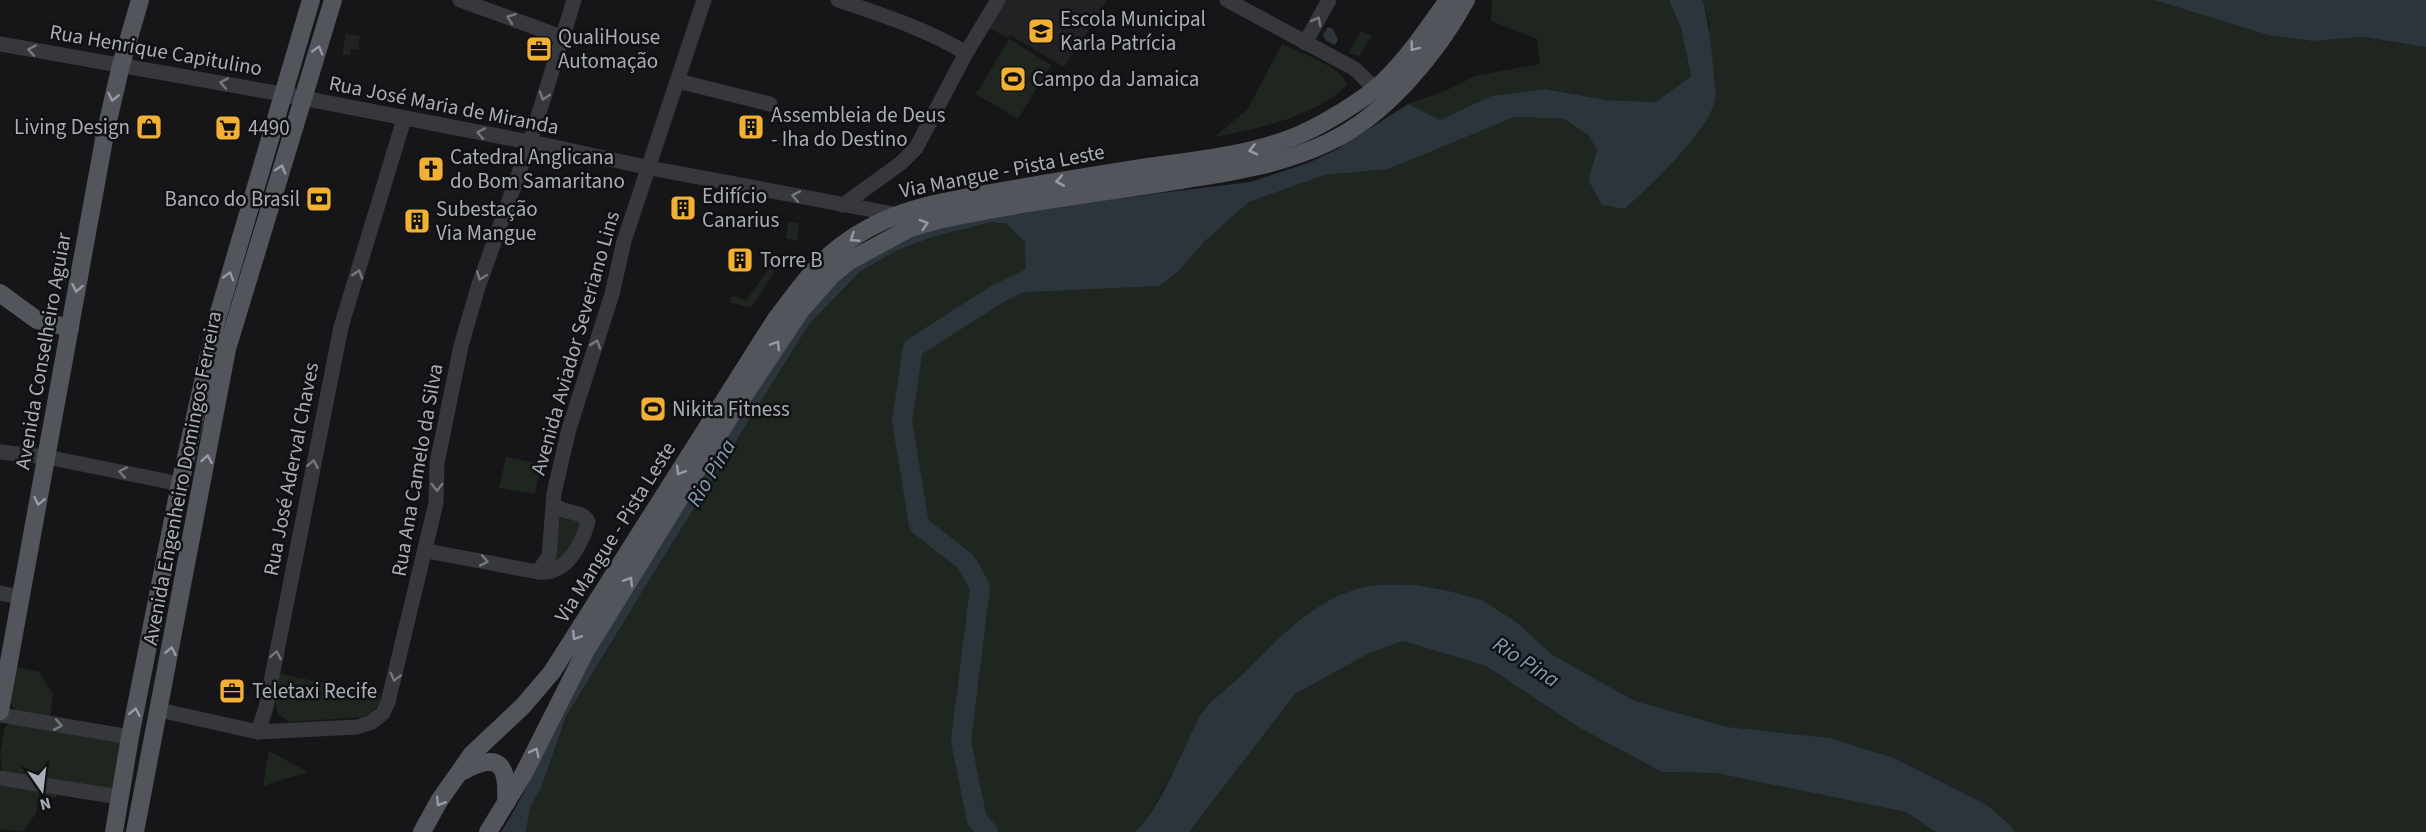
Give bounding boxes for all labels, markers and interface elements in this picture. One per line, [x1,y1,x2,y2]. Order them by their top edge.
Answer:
place label: Escola Municipal Karla Patrícia [1060,4,1206,58]
one-way arrow [506,13,517,26]
school or university icon: Escola Municipal Karla Patrícia [1026,16,1056,46]
street label: Rua Henrique Capitulino [47,17,265,83]
one-way arrow [1310,17,1321,28]
place label: QualiHouse Automação [558,22,660,76]
office icon: QualiHouse Automação [524,34,554,64]
one-way arrow [1410,40,1421,51]
one-way arrow [27,44,37,57]
one-way arrow [311,45,323,55]
sports icon: Campo da Jamaica [998,64,1028,94]
place label: Campo da Jamaica [1032,64,1199,94]
street label: Rua José Maria de Miranda [326,68,562,142]
one-way arrow [219,78,229,90]
one-way arrow [539,90,551,101]
one-way arrow [108,92,121,102]
place label: Assembleia de Deus - Iha do Destino [771,100,946,154]
place label: Living Design [14,112,130,142]
shop icon: Living Design [134,112,164,142]
building icon: Assembleia de Deus - Iha do Destino [736,112,766,142]
supermarket icon: 4490 [213,113,243,143]
place label: 4490 [248,113,290,143]
one-way arrow [477,127,487,140]
street label: Via Mangue - Pista Leste [897,136,1107,206]
place label: Catedral Anglicana do Bom Samaritano [450,142,625,196]
one-way arrow [1248,143,1258,155]
church icon: Catedral Anglicana do Bom Samaritano [416,154,446,184]
one-way arrow [274,164,286,175]
one-way arrow [1055,174,1065,186]
place label: Edifício Canarius [702,181,780,235]
place label: Banco do Brasil [165,184,300,214]
bank icon: Banco do Brasil [304,184,334,214]
one-way arrow [791,190,801,203]
building icon: Edifício Canarius [668,193,698,223]
place label: Subestação Via Mangue [436,194,538,248]
building icon: Subestação Via Mangue [402,206,432,236]
street label: Avenida Aviador Severiano Lins [523,207,627,479]
one-way arrow [918,219,929,231]
street label: Avenida Conselheiro Aguiar [7,230,79,472]
one-way arrow [850,231,861,242]
building icon: Torre B [725,245,755,275]
place label: Torre B [760,245,823,275]
one-way arrow [351,269,363,280]
one-way arrow [476,270,489,281]
one-way arrow [222,271,234,281]
one-way arrow [71,283,84,293]
street label: Avenida Engenheiro Domingos Ferreira [135,308,229,648]
one-way arrow [589,339,602,350]
one-way arrow [769,340,780,351]
street label: Rua José Aderval Chaves [256,360,326,578]
street label: Rua Ana Camelo da Silva [384,361,450,579]
sports icon: Nikita Fitness [638,394,668,424]
place label: Nikita Fitness [672,394,790,424]
water label: Rio Pina [678,433,744,513]
street label: Via Mangue - Pista Leste [547,436,683,628]
one-way arrow [200,455,213,465]
one-way arrow [306,459,319,469]
one-way arrow [676,465,687,476]
one-way arrow [118,467,128,480]
one-way arrow [431,482,443,491]
one-way arrow [33,496,46,506]
one-way arrow [479,554,489,567]
one-way arrow [621,577,633,587]
water label: Rio Pina [1486,628,1566,696]
one-way arrow [572,630,583,641]
one-way arrow [163,646,176,656]
one-way arrow [269,650,282,660]
one-way arrow [390,672,403,682]
office icon: Teletaxi Recife [217,676,247,706]
place label: Teletaxi Recife [252,676,377,706]
one-way arrow [128,708,141,718]
one-way arrow [52,718,62,731]
one-way arrow [527,747,539,758]
north arrow [12,760,72,820]
text: N [38,792,53,816]
one-way arrow [435,796,447,806]

